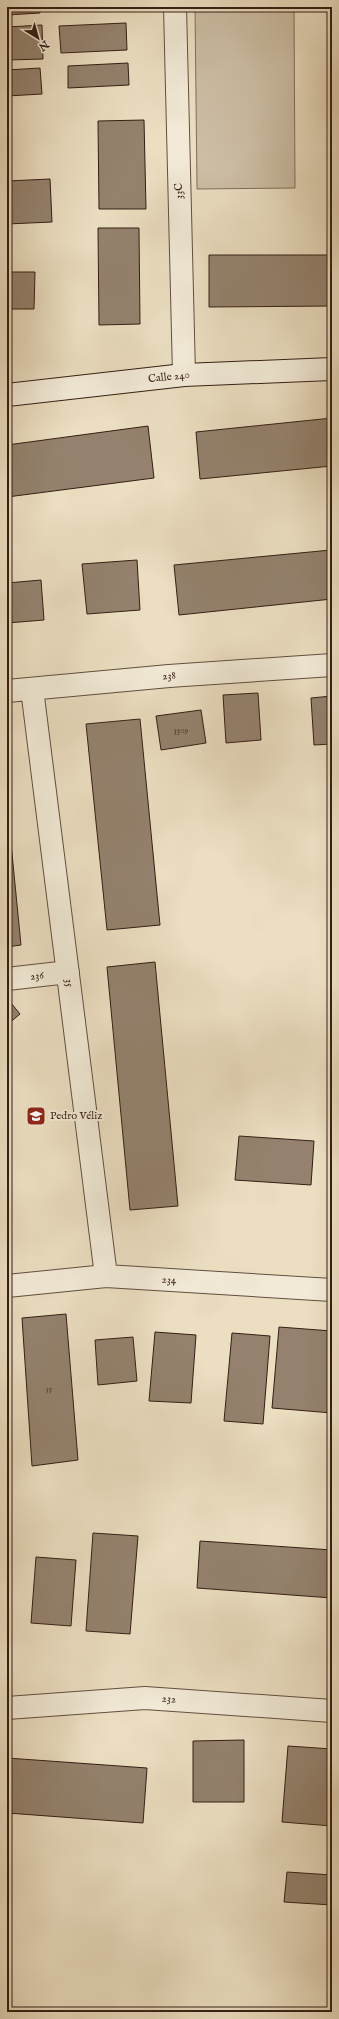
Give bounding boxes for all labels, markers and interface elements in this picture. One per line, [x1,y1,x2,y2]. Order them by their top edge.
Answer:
north arrow [18,18,58,58]
text: N [35,36,52,54]
street label: 33C [172,183,186,199]
street label: Calle 240 [147,368,191,386]
street label: 238 [162,668,176,684]
house number: 3309 [173,725,189,736]
street label: 236 [29,968,45,984]
street label: 35 [62,978,76,988]
school or university icon: Pedro Véliz [25,1105,47,1127]
place label: Pedro Véliz [50,1109,102,1123]
street label: 234 [161,1273,177,1287]
house number: 55 [46,1384,53,1395]
street label: 232 [161,1692,177,1706]

